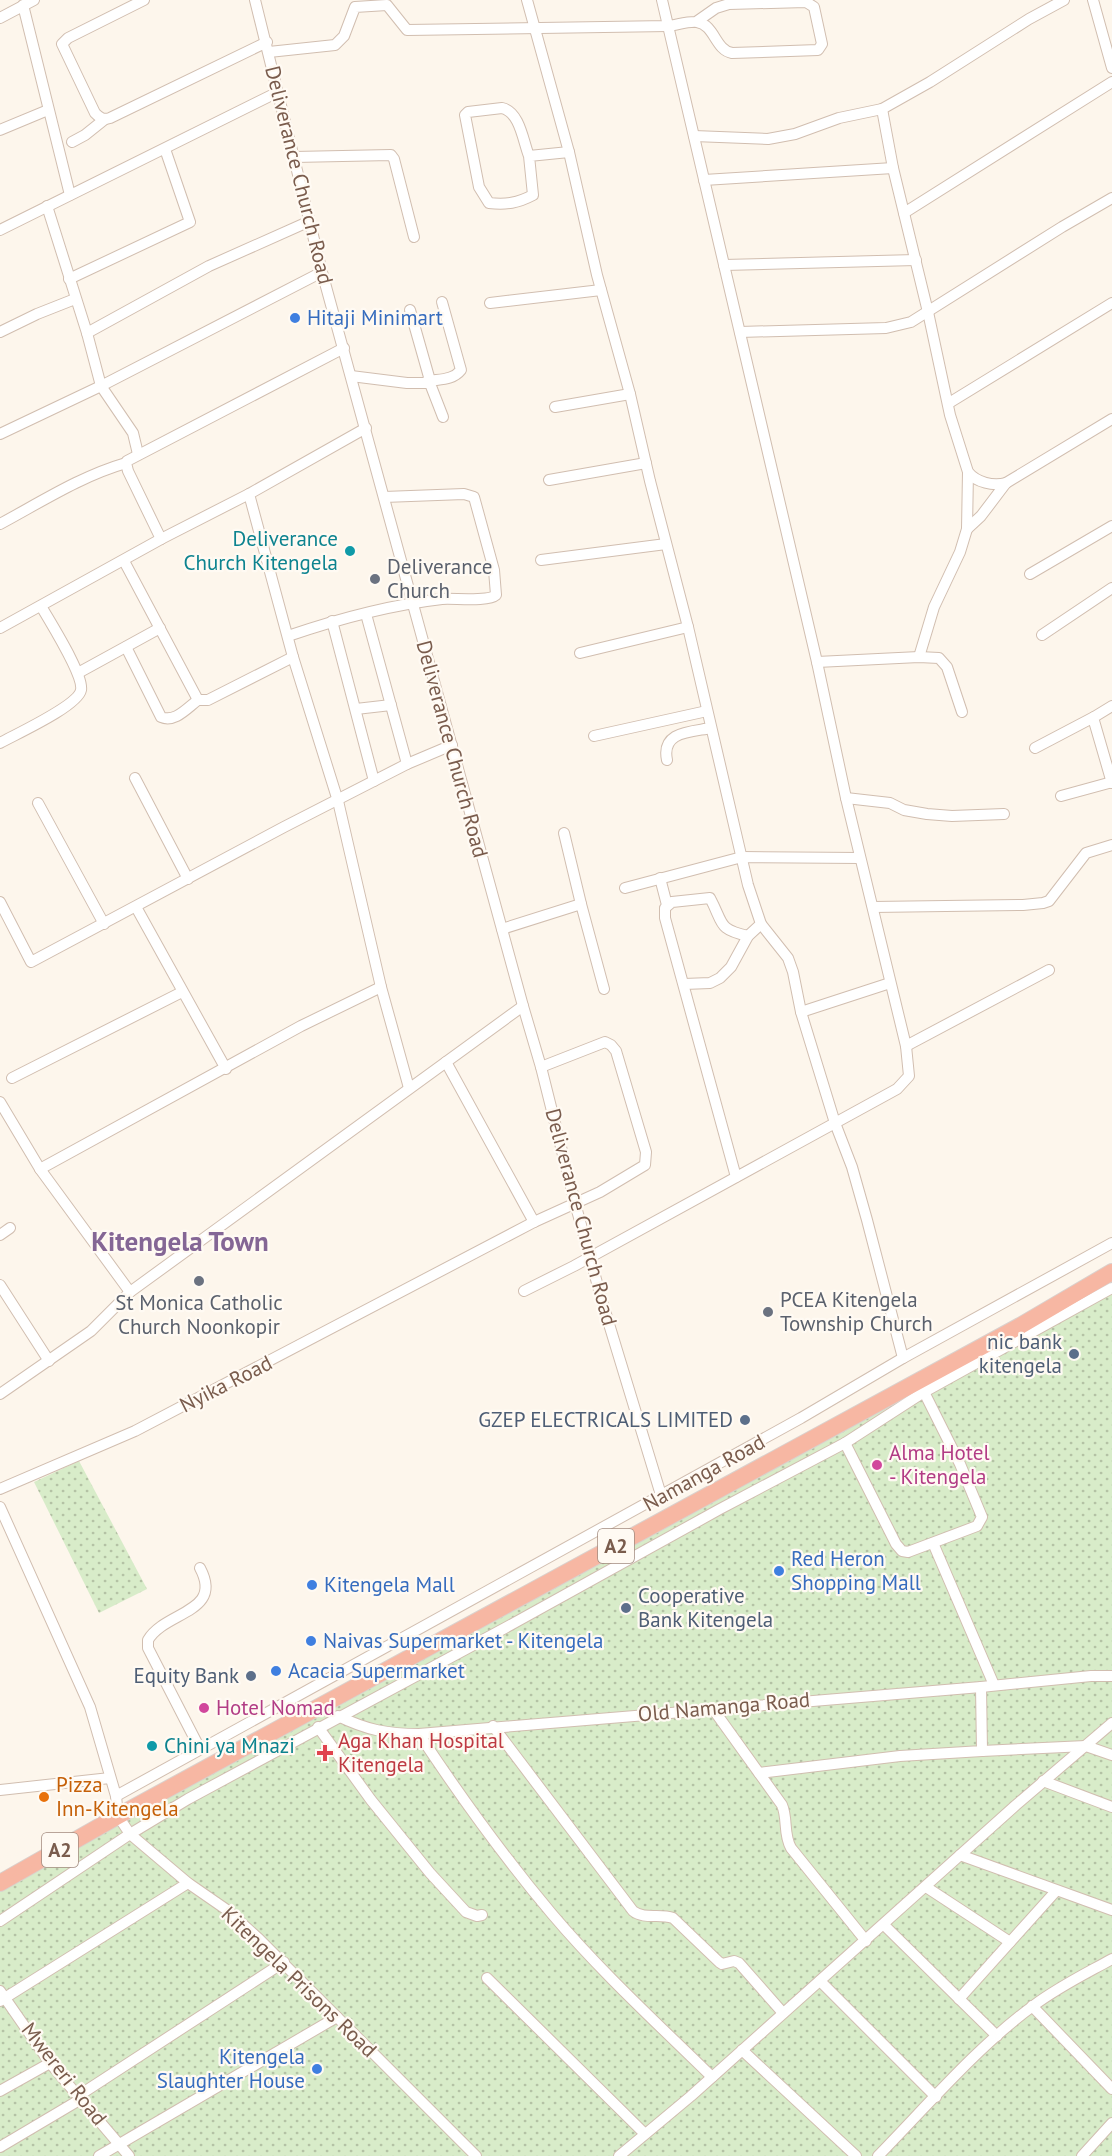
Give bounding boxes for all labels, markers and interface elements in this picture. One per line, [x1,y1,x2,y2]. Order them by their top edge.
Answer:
street label: Deliverance Church Road [259,63,340,287]
place label: Hitaji Minimart [307,304,443,331]
marker: Hitaji Minimart [288,311,302,325]
place label: Deliverance Church Kitengela [184,525,338,576]
marker: Deliverance Church Kitengela [343,544,357,558]
place label: Deliverance Church [387,553,492,604]
marker: Deliverance Church [368,572,382,586]
street label: Deliverance Church Road [410,637,495,861]
street label: Deliverance Church Road [539,1105,624,1329]
district label: Kitengela Town [91,1224,269,1258]
marker: St Monica Catholic Church Noonkopir [192,1274,206,1288]
place label: PCEA Kitengela Township Church [780,1286,933,1337]
place label: St Monica Catholic Church Noonkopir [115,1289,283,1340]
marker: PCEA Kitengela Township Church [761,1305,775,1319]
place label: nic bank kitengela [979,1328,1062,1379]
marker: nic bank kitengela [1067,1347,1081,1361]
street label: Nyika Road [175,1349,276,1418]
place label: GZEP ELECTRICALS LIMITED [478,1406,733,1433]
marker: GZEP ELECTRICALS LIMITED [738,1413,752,1427]
street label: Namanga Road [638,1428,769,1517]
place label: Alma Hotel - Kitengela [889,1439,990,1490]
marker: Alma Hotel - Kitengela [870,1458,884,1472]
road number: A2 [598,1529,634,1563]
place label: Red Heron Shopping Mall [791,1545,921,1596]
marker: Red Heron Shopping Mall [772,1564,786,1578]
place label: Kitengela Mall [324,1571,455,1598]
marker: Kitengela Mall [305,1578,319,1592]
place label: Cooperative Bank Kitengela [638,1582,773,1633]
marker: Cooperative Bank Kitengela [619,1601,633,1615]
place label: Naivas Supermarket - Kitengela [323,1627,603,1654]
marker: Naivas Supermarket - Kitengela [304,1634,318,1648]
place label: Acacia Supermarket [288,1657,465,1684]
place label: Equity Bank [134,1662,239,1689]
marker: Acacia Supermarket [269,1664,283,1678]
marker: Equity Bank [244,1669,258,1683]
street label: Old Namanga Road [637,1686,811,1727]
place label: Hotel Nomad [216,1694,335,1721]
marker: Hotel Nomad [197,1701,211,1715]
place label: Aga Khan Hospital Kitengela [338,1727,504,1778]
place label: Chini ya Mnazi [164,1732,295,1759]
marker: Chini ya Mnazi [145,1739,159,1753]
marker: Aga Khan Hospital Kitengela [316,1744,334,1762]
place label: Pizza Inn-Kitengela [56,1771,179,1822]
marker: Pizza Inn-Kitengela [37,1790,51,1804]
road number: A2 [42,1833,78,1867]
street label: Kitengela Prisons Road [216,1900,383,2063]
street label: Mwereri Road [16,2017,113,2131]
place label: Kitengela Slaughter House [157,2043,305,2094]
marker: Kitengela Slaughter House [310,2062,324,2076]

